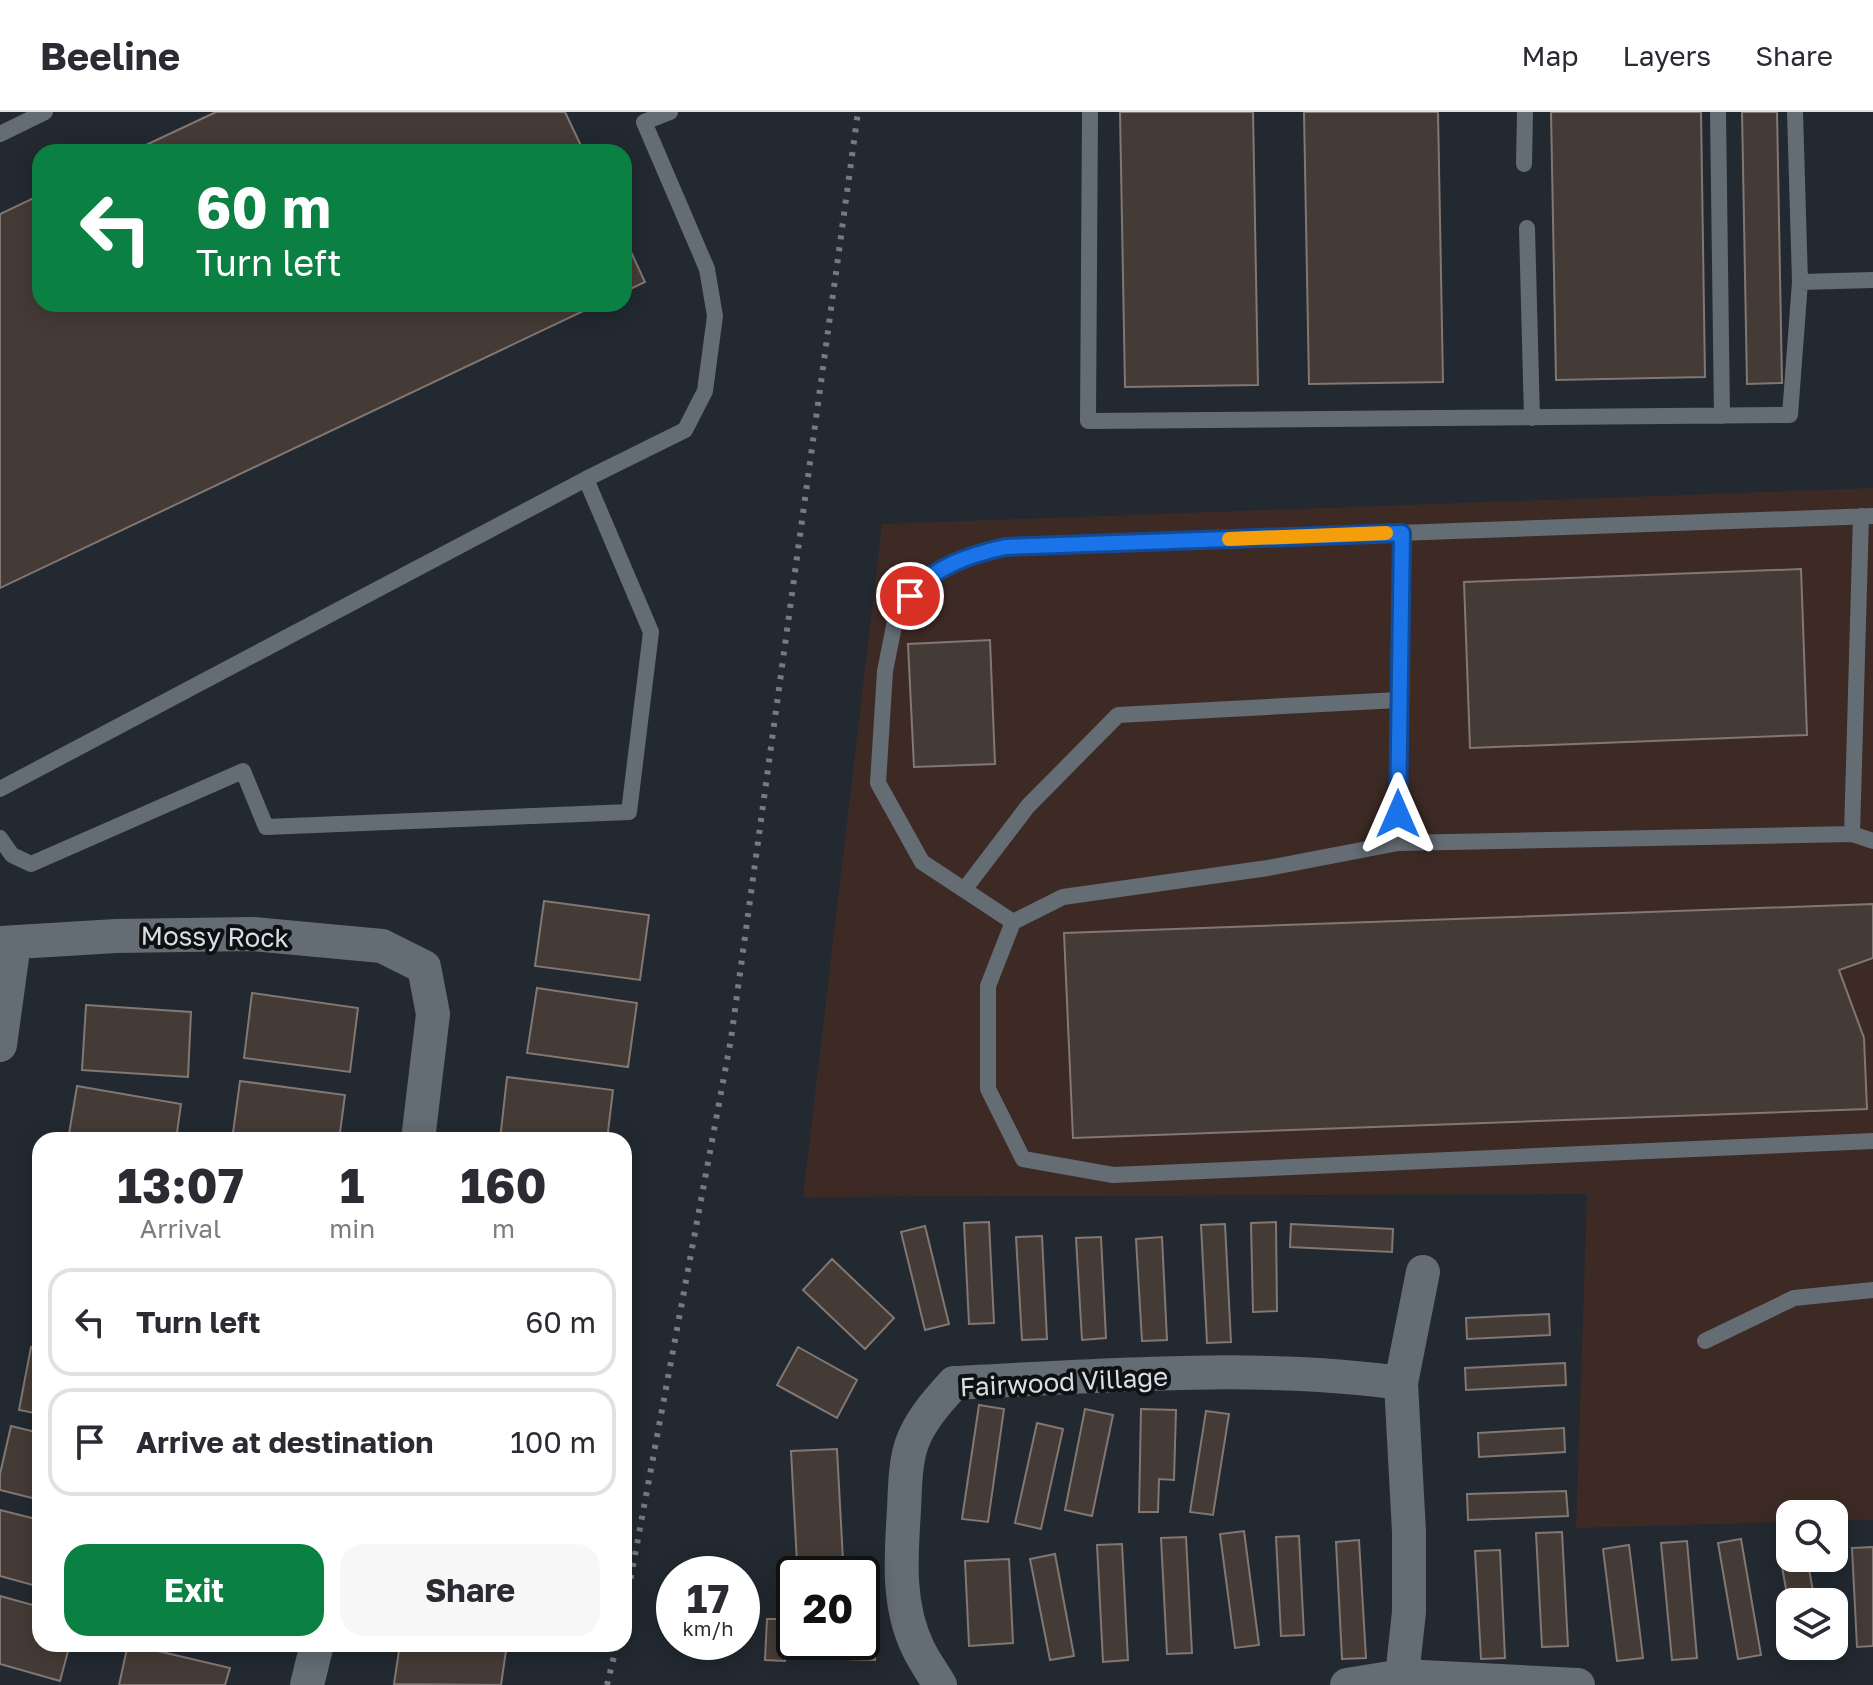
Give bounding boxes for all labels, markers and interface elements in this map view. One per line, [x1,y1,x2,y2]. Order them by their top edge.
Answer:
text: Beeline [40,33,180,78]
text: Map [1521,39,1579,72]
text: Layers [1623,39,1711,72]
text: Share [1755,39,1833,72]
text: 60 m [196,173,331,240]
icon: left [64,176,168,280]
text: Turn left [196,241,342,284]
pin [876,562,944,630]
icon: arrive [888,574,932,618]
position arrow [1356,772,1440,856]
street label: Mossy Rock [141,920,290,953]
text: 13:07 [117,1156,244,1214]
text: 1 [340,1156,365,1214]
text: 160 [460,1156,547,1214]
text: Arrival [140,1213,221,1244]
text: min [329,1213,375,1244]
text: m [492,1213,515,1244]
icon: left [68,1300,112,1344]
text: Turn left [136,1304,261,1340]
text: 60 m [525,1304,596,1340]
street label: Fairwood Village [959,1361,1169,1402]
icon: arrive [68,1420,112,1464]
text: Arrive at destination [136,1424,433,1460]
text: 100 m [510,1424,596,1460]
map controls [1776,1500,1848,1660]
button: search [1776,1500,1848,1572]
button: Exit [64,1544,324,1636]
button: Share [340,1544,600,1636]
speed limit sign: 20 [776,1556,880,1660]
text: 17 [687,1574,729,1622]
button: layers [1776,1588,1848,1660]
text: km/h [683,1616,733,1640]

